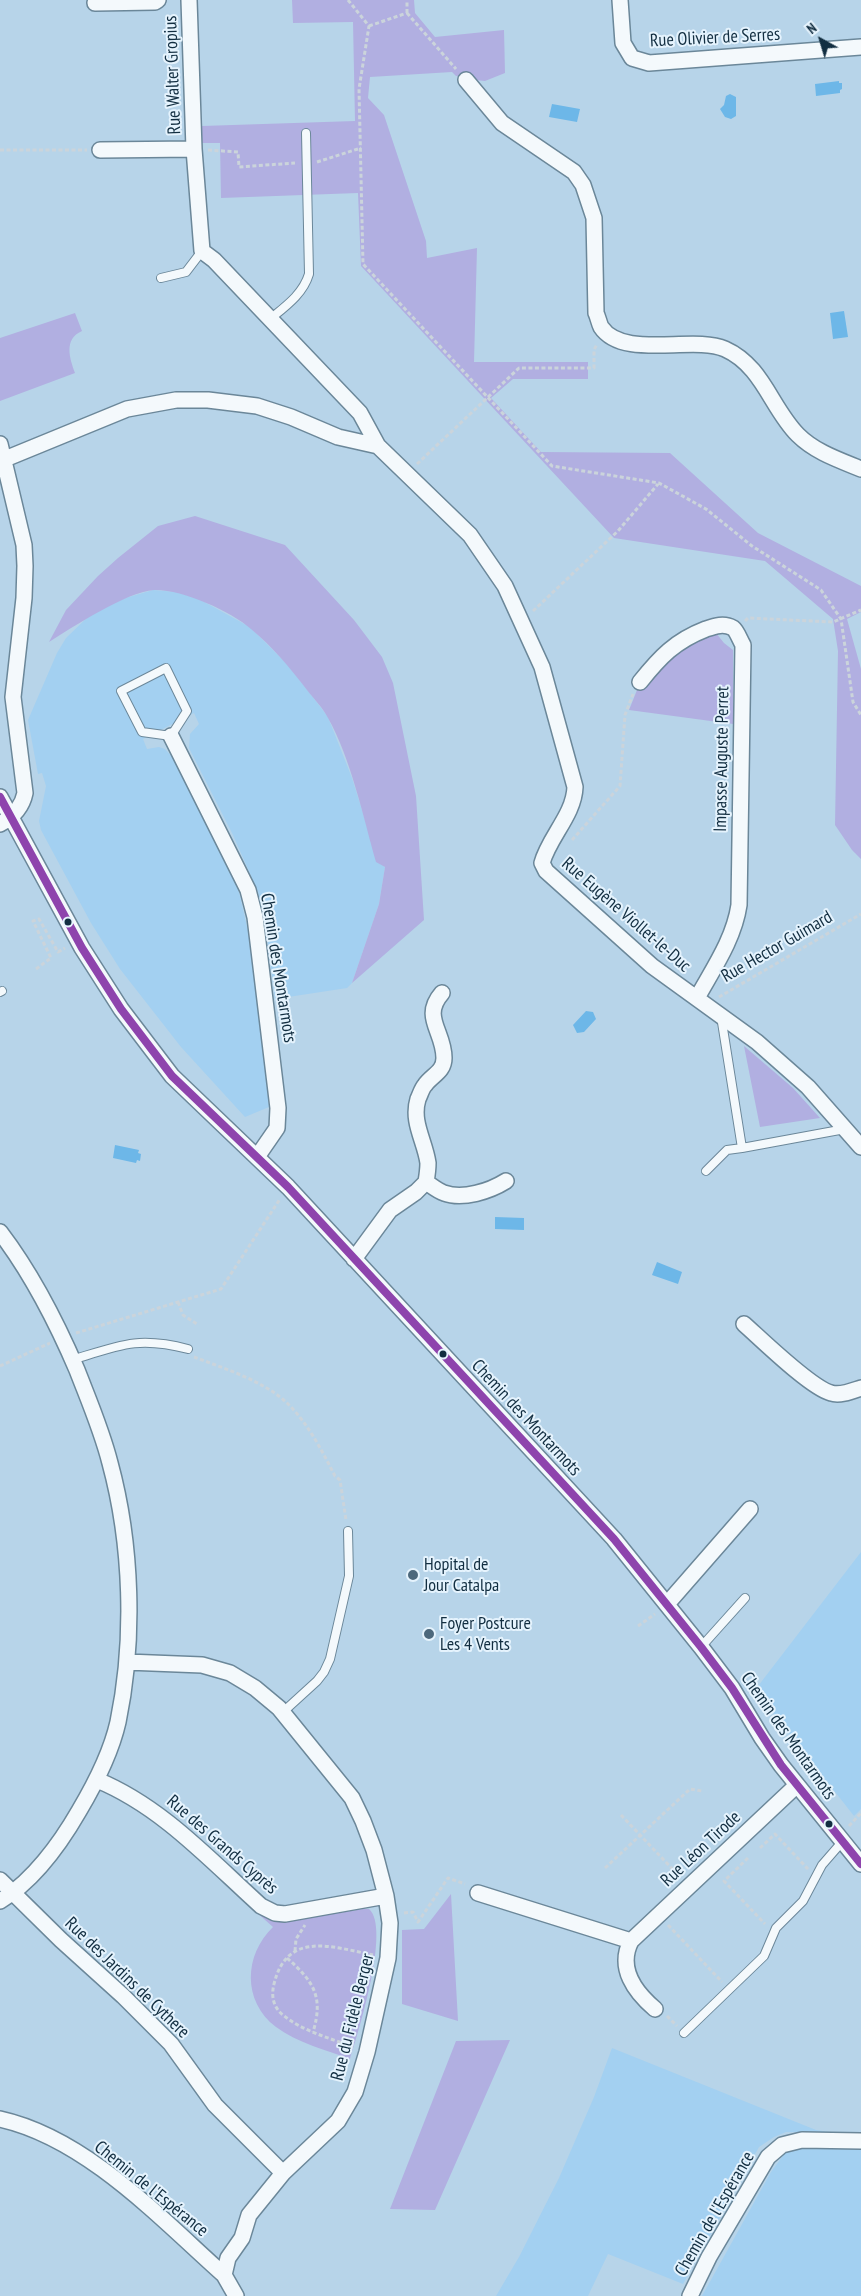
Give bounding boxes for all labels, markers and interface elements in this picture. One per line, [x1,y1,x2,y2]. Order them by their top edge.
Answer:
street label: Rue Walter Gropius [160,15,186,135]
north arrow [796,15,846,65]
text: N [803,19,820,38]
street label: Rue Olivier de Serres [649,24,781,52]
street label: Impasse Auguste Perret [710,686,734,832]
street label: Rue Eugène Viollet-le-Duc [557,853,695,977]
street label: Chemin des Montarmots [256,892,300,1044]
street label: Rue Hector Guimard [718,906,836,988]
unlabelled marker [63,917,73,927]
unlabelled marker [438,1349,448,1359]
street label: Chemin des Montarmots [467,1355,585,1481]
place label: Hopital de Jour Catalpa [424,1554,499,1596]
marker: Hopital de Jour Catalpa [406,1568,420,1582]
place label: Foyer Postcure Les 4 Vents [440,1613,531,1656]
marker: Foyer Postcure Les 4 Vents [422,1627,436,1641]
street label: Chemin des Montarmots [736,1668,840,1804]
street label: Rue des Grands Cyprès [162,1791,282,1899]
street label: Rue Léon Tirode [657,1807,745,1891]
unlabelled marker [824,1819,834,1829]
street label: Rue des Jardins de Cythere [60,1913,194,2043]
street label: Rue du Fidèle Berger [327,1951,379,2083]
street label: Chemin de l'Espérance [90,2137,212,2241]
street label: Chemin de l'Espérance [671,2148,759,2280]

